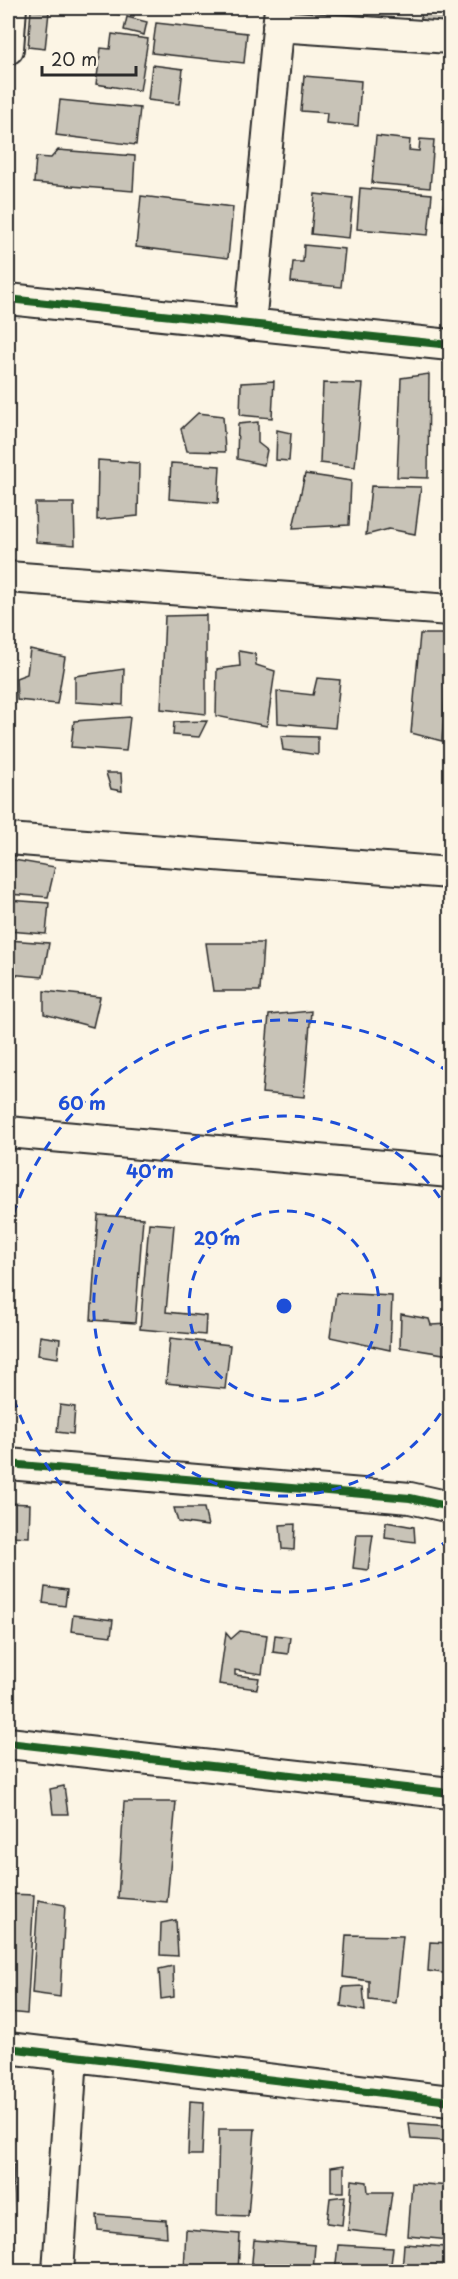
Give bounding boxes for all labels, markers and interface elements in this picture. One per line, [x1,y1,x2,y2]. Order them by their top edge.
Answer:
scale bar [42,39,136,77]
text: 20 m [51,45,97,72]
text: 60 m [58,1089,106,1116]
text: 40 m [126,1157,174,1184]
text: 20 m [194,1224,240,1251]
centre of rings [274,1296,294,1316]

